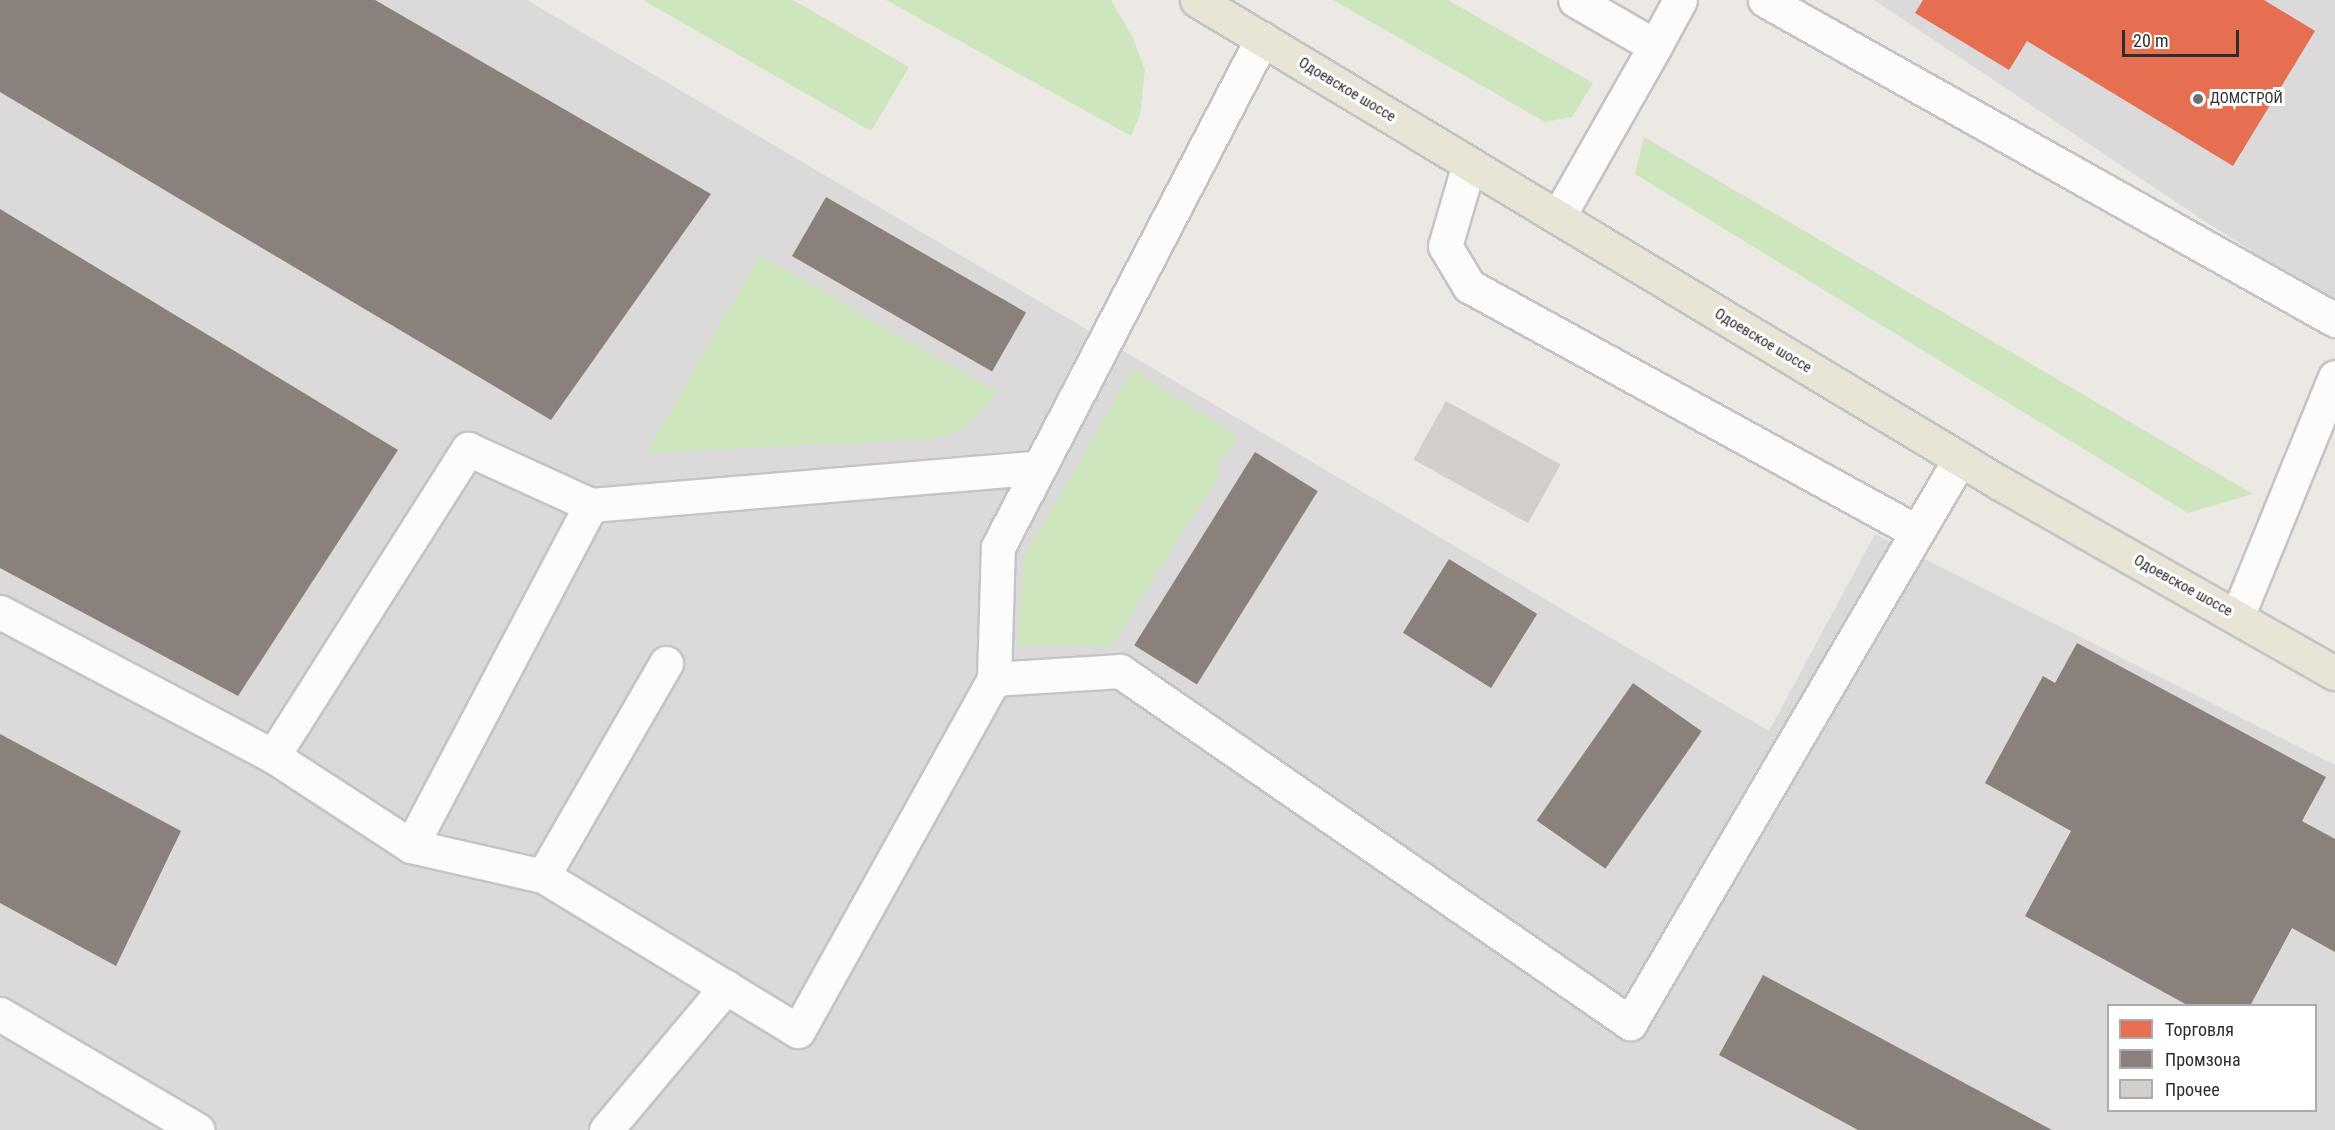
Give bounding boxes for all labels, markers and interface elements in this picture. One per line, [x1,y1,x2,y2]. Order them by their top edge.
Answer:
scale bar [2125,18,2242,56]
text: 20 m [2133,30,2168,51]
street label: Одоевское шоссе [1295,54,1399,126]
place label: ДОМСТРОЙ [2210,90,2283,108]
marker: ДОМСТРОЙ [2191,92,2205,106]
street label: Одоевское шоссе [1711,305,1815,377]
street label: Одоевское шоссе [2130,551,2236,621]
legend [2107,1004,2317,1112]
text: Торговля [2165,1019,2234,1040]
text: Промзона [2165,1049,2241,1070]
text: Прочее [2165,1079,2220,1100]

